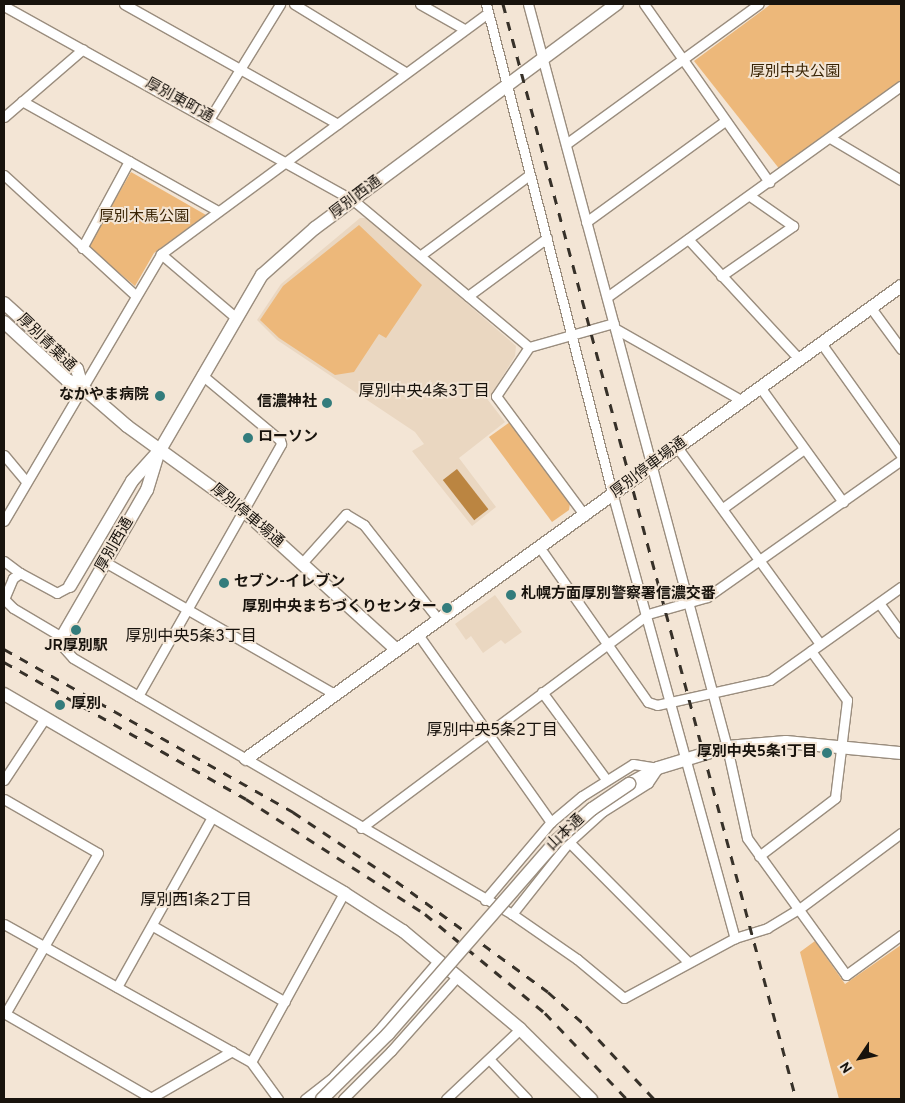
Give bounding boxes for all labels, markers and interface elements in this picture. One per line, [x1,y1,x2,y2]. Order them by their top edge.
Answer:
park label: 厚別中央公園 [750,64,840,82]
street label: 厚別東町通 [142,75,216,127]
street label: 厚別西通 [327,173,385,223]
park label: 厚別木馬公園 [99,209,189,227]
street label: 厚別青葉通 [13,310,79,376]
district label: 厚別中央4条3丁目 [358,382,490,402]
place label: なかやま病院 [59,387,149,405]
marker: なかやま病院 [153,389,167,403]
place label: 信濃神社 [257,394,317,412]
marker: 信濃神社 [321,397,333,409]
place label: ローソン [258,429,318,447]
marker: ローソン [242,432,254,444]
street label: 厚別停車場通 [608,434,690,502]
street label: 厚別停車場通 [207,480,287,552]
street label: 厚別西通 [92,515,138,575]
place label: セブン-イレブン [234,574,345,592]
marker: セブン-イレブン [218,577,230,589]
place label: 札幌方面厚別警察署信濃交番 [521,586,716,604]
marker: 札幌方面厚別警察署信濃交番 [505,589,517,601]
place label: 厚別中央まちづくりセンター [242,599,437,617]
marker: 厚別中央まちづくりセンター [441,602,453,614]
marker: JR厚別駅 [70,624,82,636]
district label: 厚別中央5条3丁目 [125,627,257,647]
place label: JR厚別駅 [44,638,108,656]
place label: 厚別 [71,696,101,714]
marker: 厚別 [53,698,67,712]
district label: 厚別中央5条2丁目 [426,721,558,741]
place label: 厚別中央5条1丁目 [697,744,817,762]
marker: 厚別中央5条1丁目 [821,747,833,759]
street label: 山本通 [544,811,588,855]
district label: 厚別西1条2丁目 [140,891,252,911]
north arrow [835,1033,885,1083]
text: N [837,1058,857,1076]

